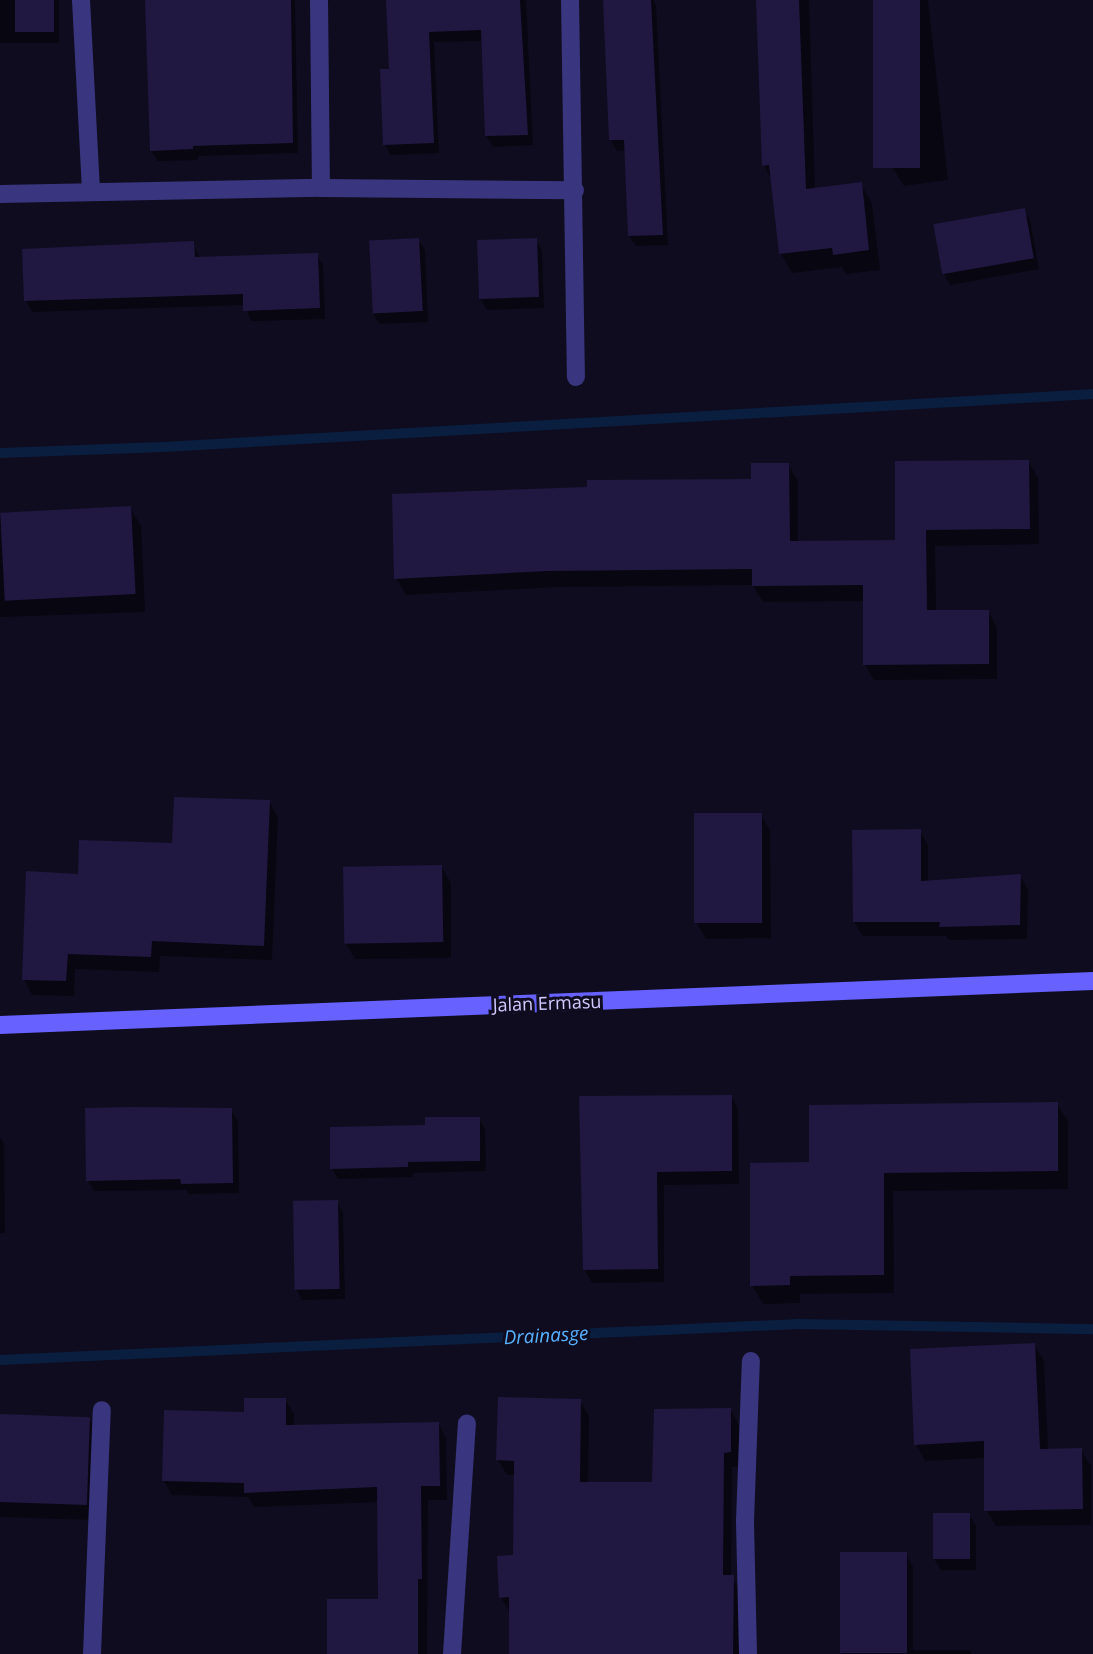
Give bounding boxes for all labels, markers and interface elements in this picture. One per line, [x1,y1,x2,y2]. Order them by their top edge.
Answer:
street label: Jalan Ermasu [492,990,602,1016]
water label: Drainasge [503,1322,589,1350]

